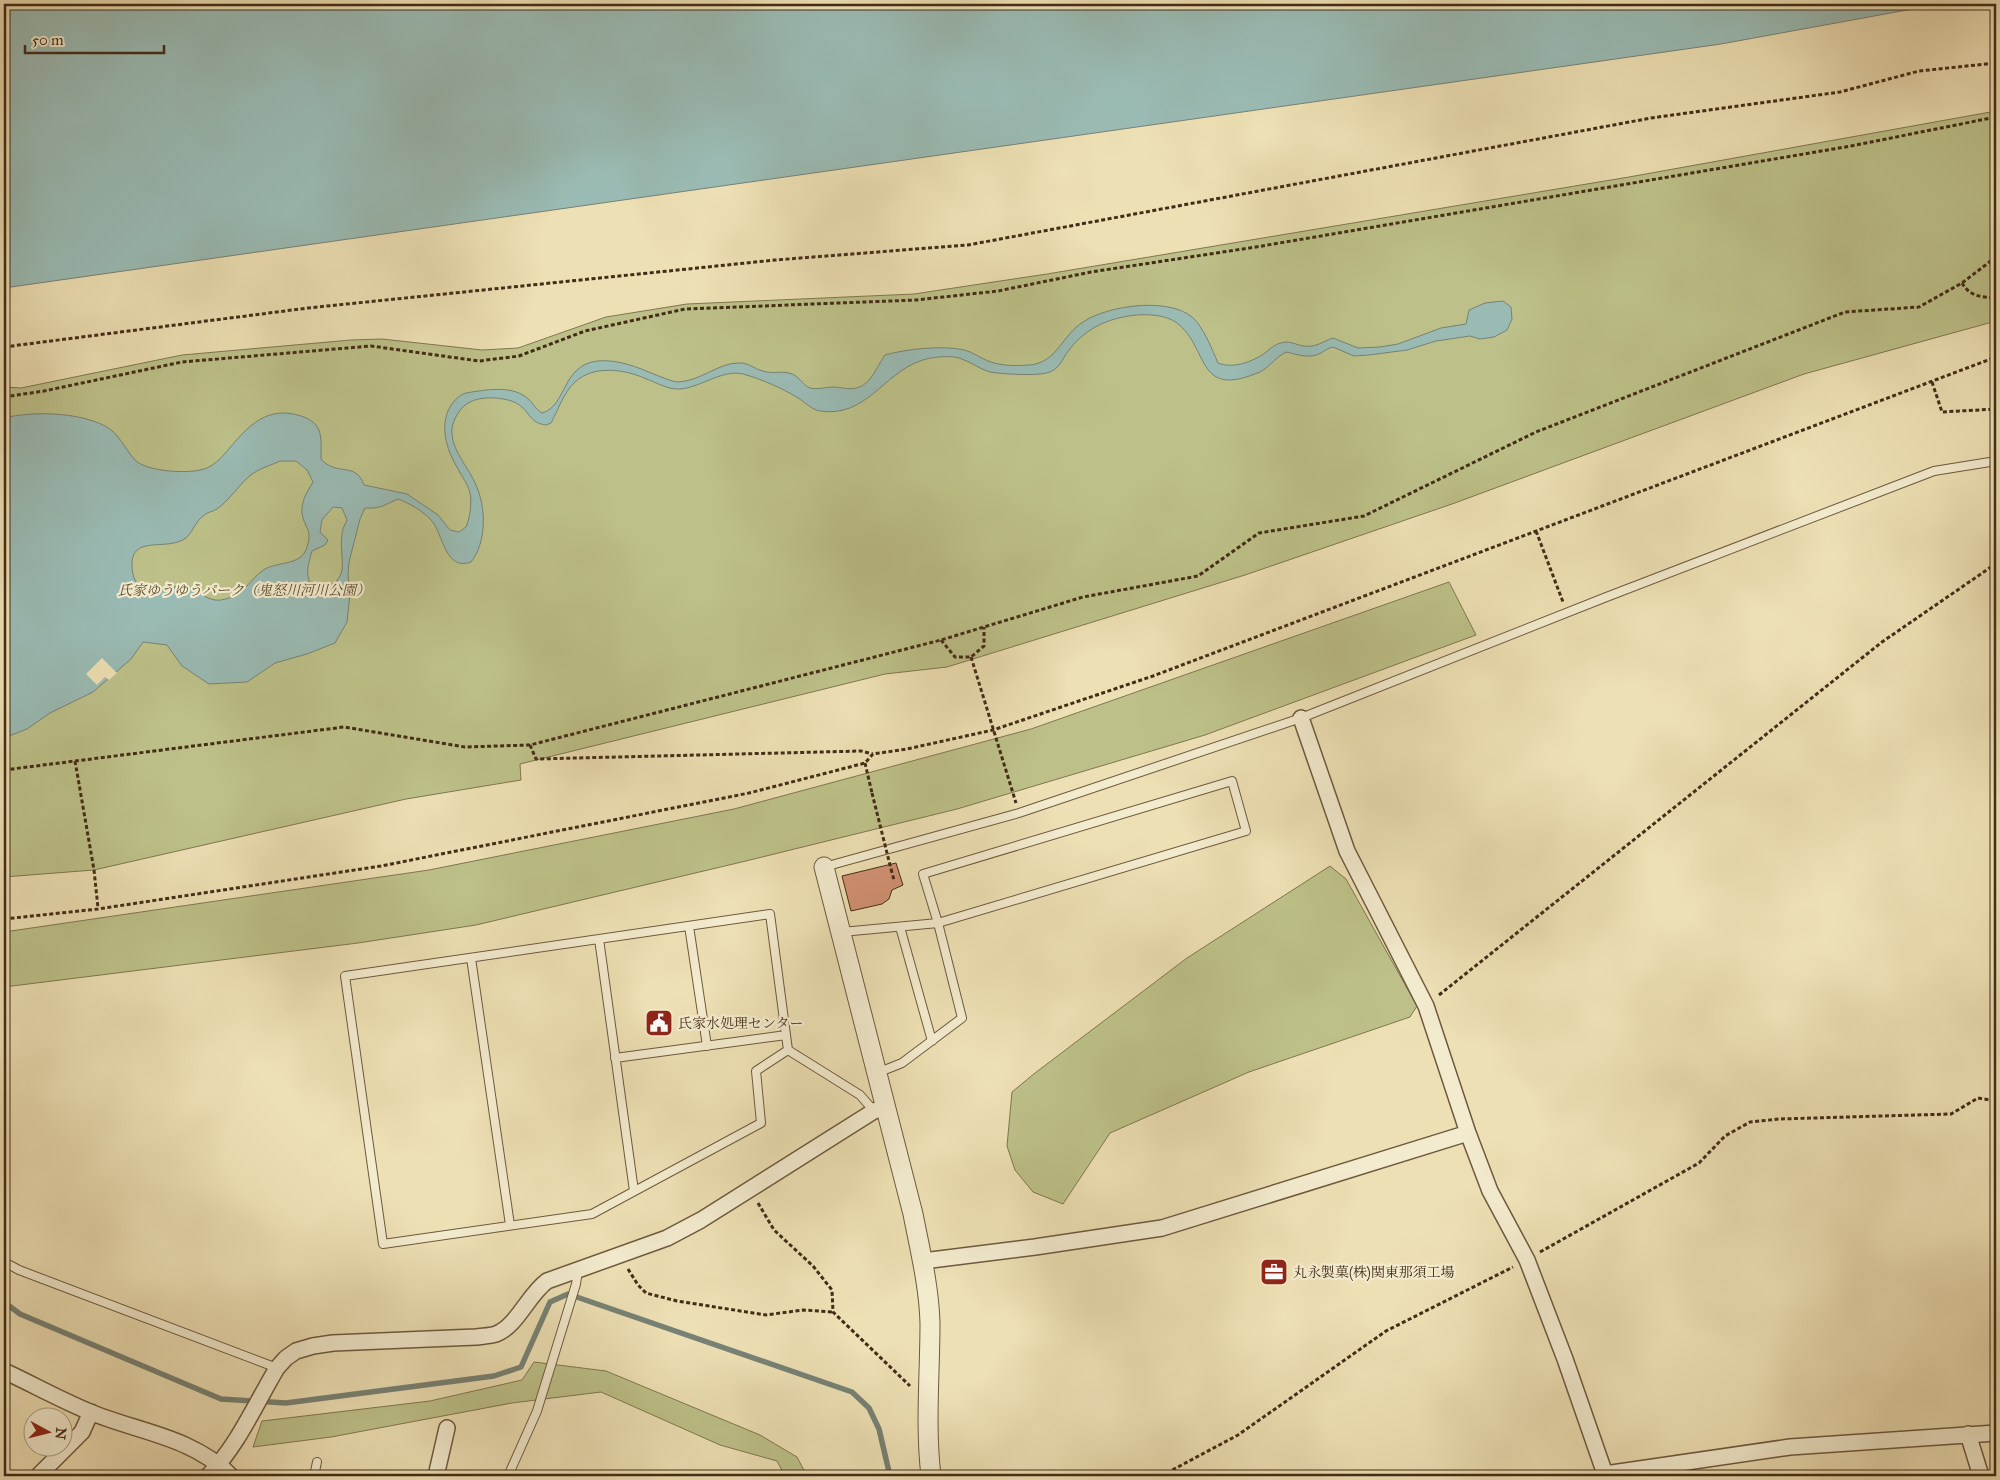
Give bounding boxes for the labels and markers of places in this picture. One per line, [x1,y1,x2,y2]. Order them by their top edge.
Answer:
public building icon: 氏家水処理センター [644,1008,674,1038]
place label: 氏家水処理センター [678,1015,803,1032]
office icon: 丸永製菓(株)関東那須工場 [1259,1257,1289,1287]
place label: 丸永製菓(株)関東那須工場 [1293,1264,1455,1282]

